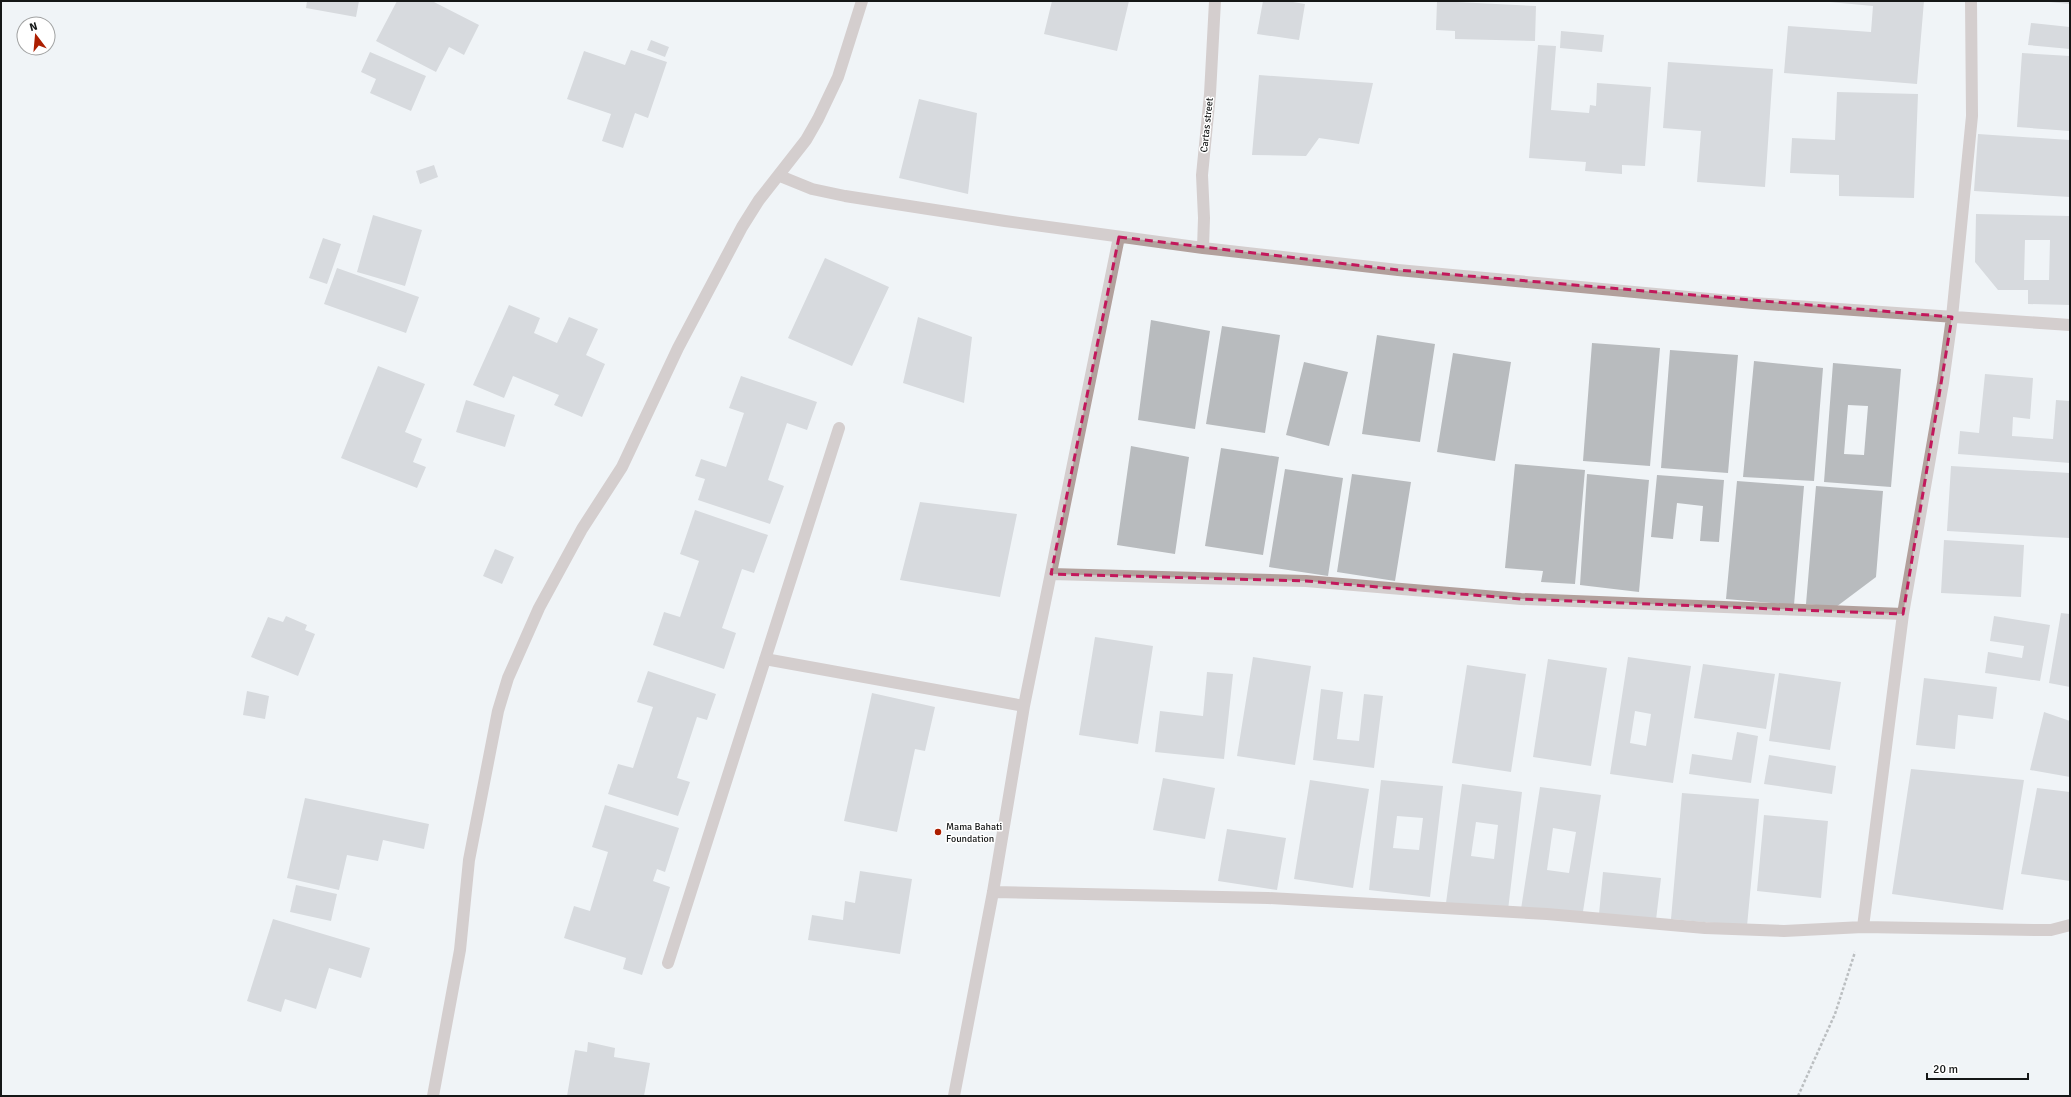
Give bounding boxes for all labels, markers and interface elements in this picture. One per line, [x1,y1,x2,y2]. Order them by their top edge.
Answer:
north arrow [16,16,56,56]
text: N [28,20,39,34]
street label: Cartas street [1198,97,1216,153]
place label: Mama Bahati Foundation [946,821,1002,845]
marker: Mama Bahati Foundation [933,827,943,837]
scale bar [1927,1055,2028,1081]
text: 20 m [1933,1062,1958,1077]

